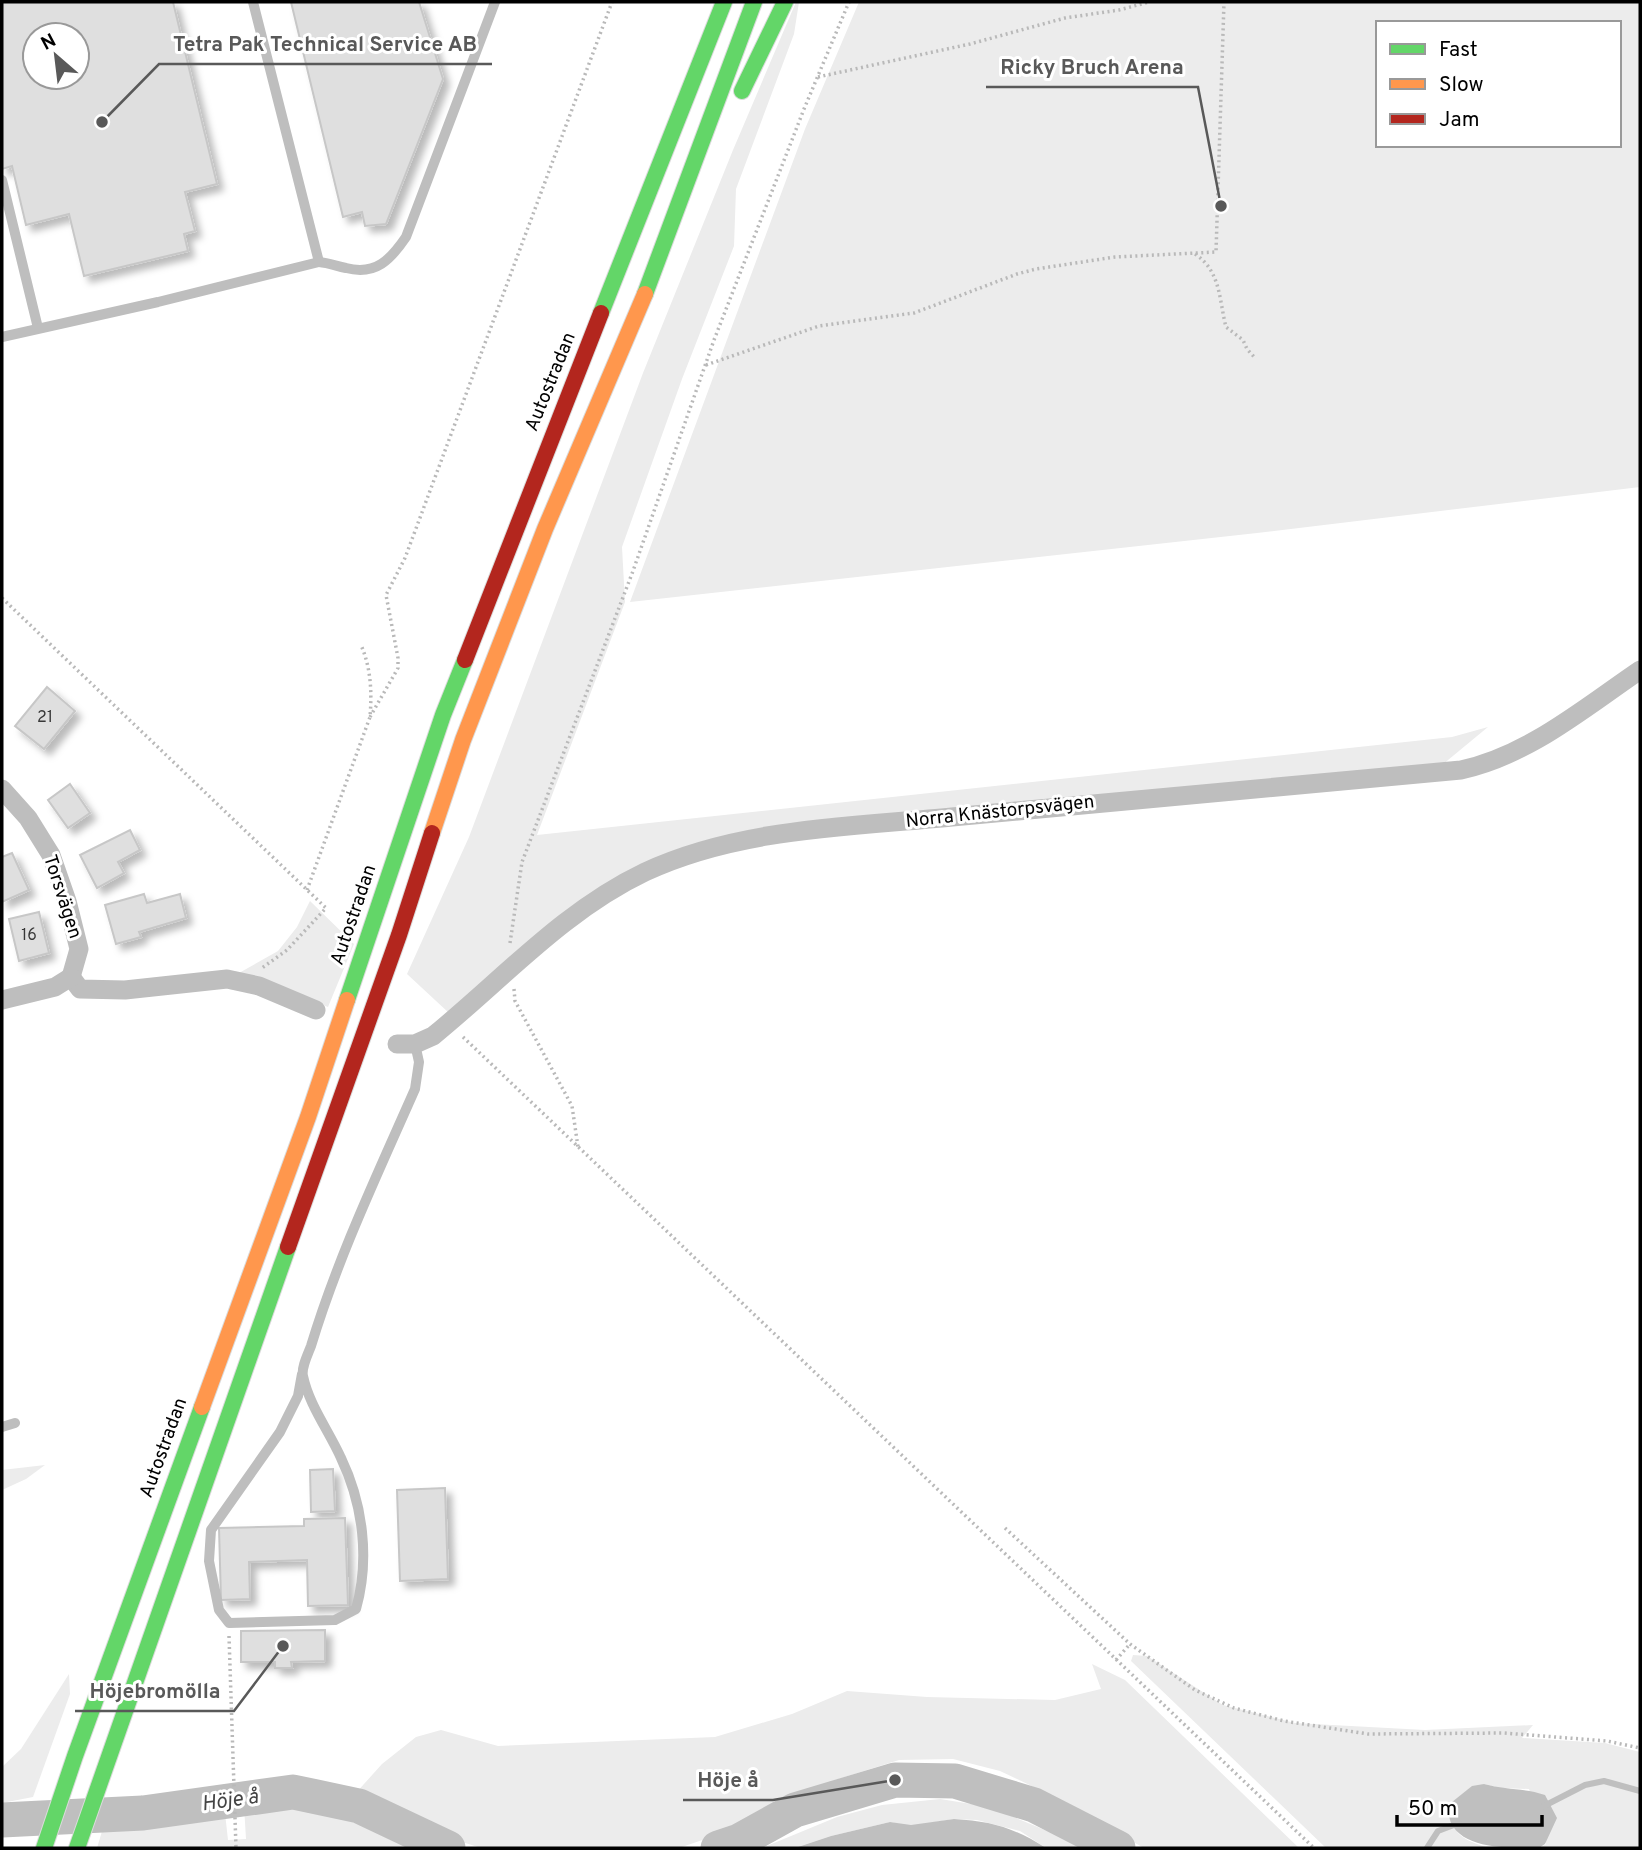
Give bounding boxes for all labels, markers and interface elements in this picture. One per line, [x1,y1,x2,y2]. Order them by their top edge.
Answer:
north arrow [21,21,91,91]
legend [1376,21,1621,147]
callout: Tetra Pak Technical Service AB [159,22,492,64]
text: N [37,29,61,57]
text: Tetra Pak Technical Service AB [173,32,477,59]
text: Fast [1439,37,1478,64]
callout: Ricky Bruch Arena [986,45,1198,87]
text: Ricky Bruch Arena [1000,55,1184,82]
text: Slow [1439,72,1484,99]
text: Jam [1439,107,1480,134]
street label: Autostradan [520,329,582,435]
house number: 21 [37,708,53,728]
street label: Norra Knästorpsvägen [904,790,1096,834]
street label: Torsvägen [37,852,87,942]
street label: Autostradan [326,861,382,969]
house number: 16 [21,926,37,946]
street label: Autostradan [135,1395,193,1501]
callout: Höjebromölla [75,1669,234,1711]
text: Höjebromölla [90,1679,220,1706]
callout: Höje å [683,1758,773,1800]
text: Höje å [697,1768,759,1795]
water label: Höje å [200,1784,260,1818]
scale bar [1397,1784,1542,1828]
text: 50 m [1408,1796,1457,1823]

